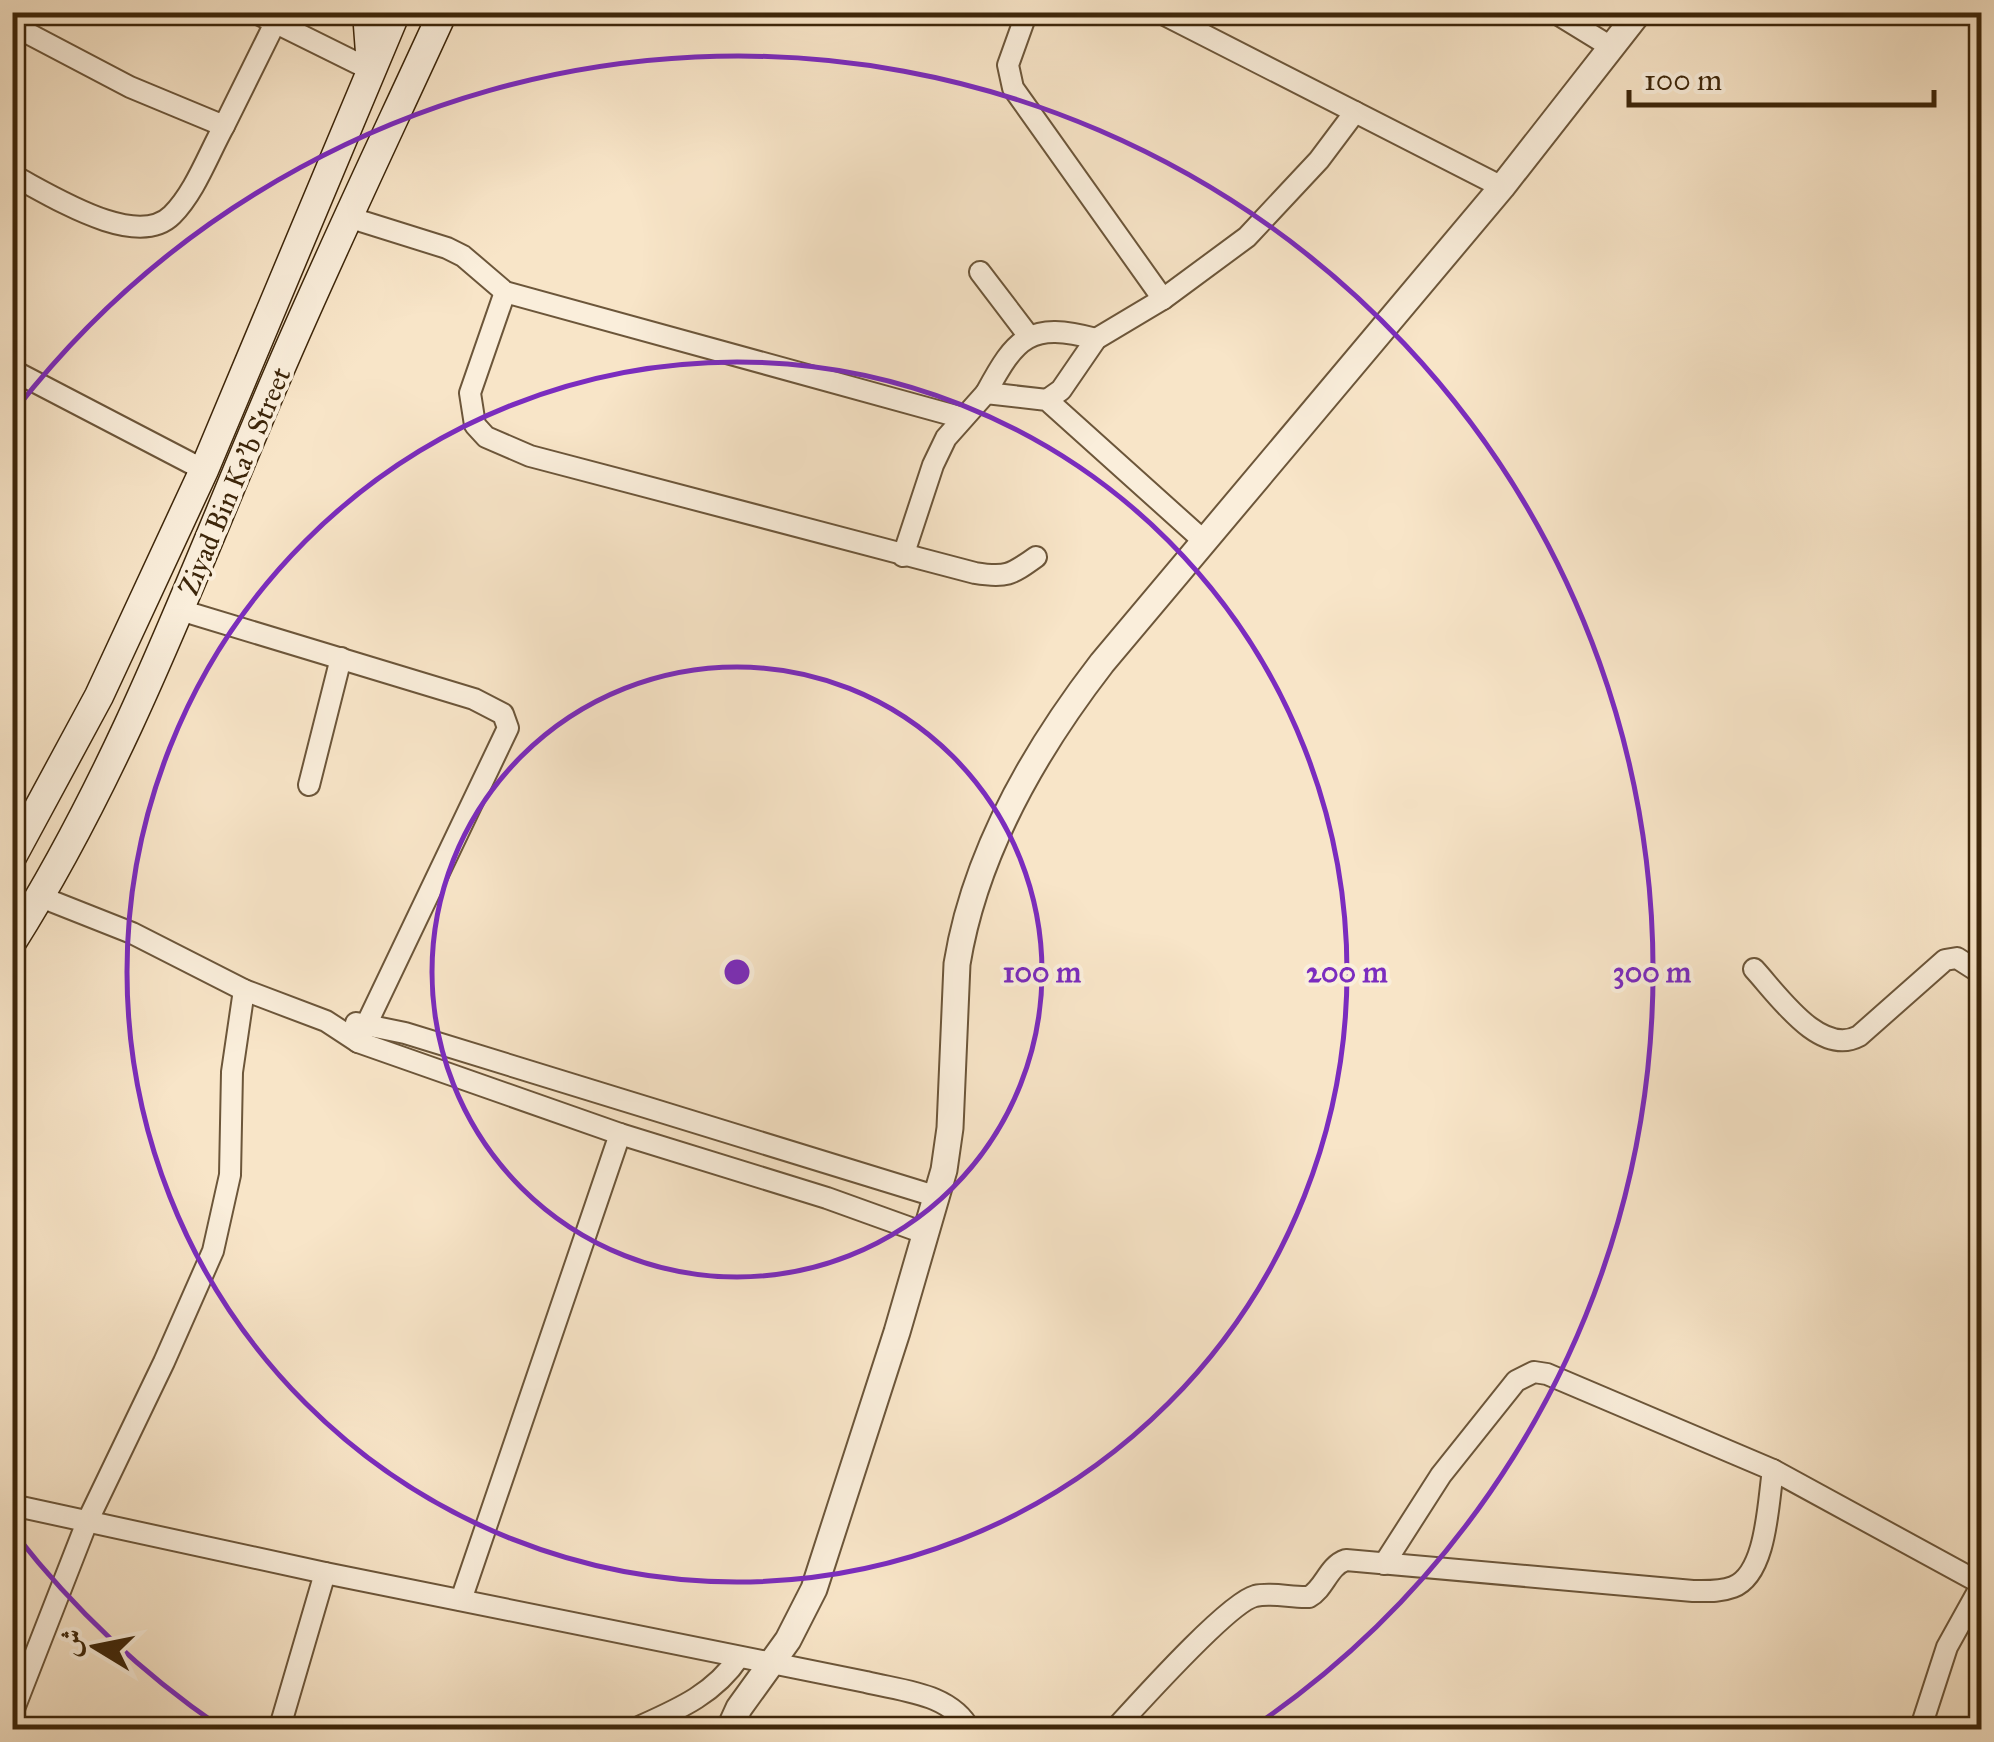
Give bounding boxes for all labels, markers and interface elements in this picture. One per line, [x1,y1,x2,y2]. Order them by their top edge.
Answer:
scale bar [1629,45,1934,107]
text: 100 m [1644,62,1722,98]
street label: Ziyad Bin Ka'b Street [171,362,298,601]
centre of rings [719,954,755,990]
text: 100 m [1003,954,1082,990]
text: 200 m [1306,954,1388,990]
text: 300 m [1613,954,1692,990]
north arrow [45,1597,145,1697]
text: ش [51,1626,91,1659]

